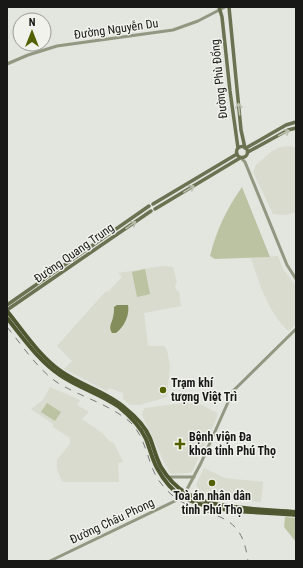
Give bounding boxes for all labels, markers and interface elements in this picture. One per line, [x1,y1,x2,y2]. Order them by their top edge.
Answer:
north arrow [12,12,52,52]
text: N [29,16,36,29]
street label: Đường Nguyễn Du [73,16,159,42]
street label: Đường Phù Đổng [208,38,230,119]
one-way arrow [236,103,243,116]
one-way arrow [278,128,290,136]
one-way arrow [183,184,195,192]
street label: Đường Quang Trung [31,220,117,286]
one-way arrow [126,221,137,229]
place label: Trạm khí tượng Việt Trì [171,376,237,404]
marker: Trạm khí tượng Việt Trì [158,385,168,395]
place label: Bệnh viện Đa khoa tỉnh Phú Thọ [189,430,276,458]
marker: Bệnh viện Đa khoa tỉnh Phú Thọ [174,438,186,450]
marker: Toà án nhân dân tỉnh Phú Thọ [207,478,217,488]
place label: Toà án nhân dân tỉnh Phú Thọ [173,489,251,517]
street label: Đường Châu Phong [68,495,156,547]

